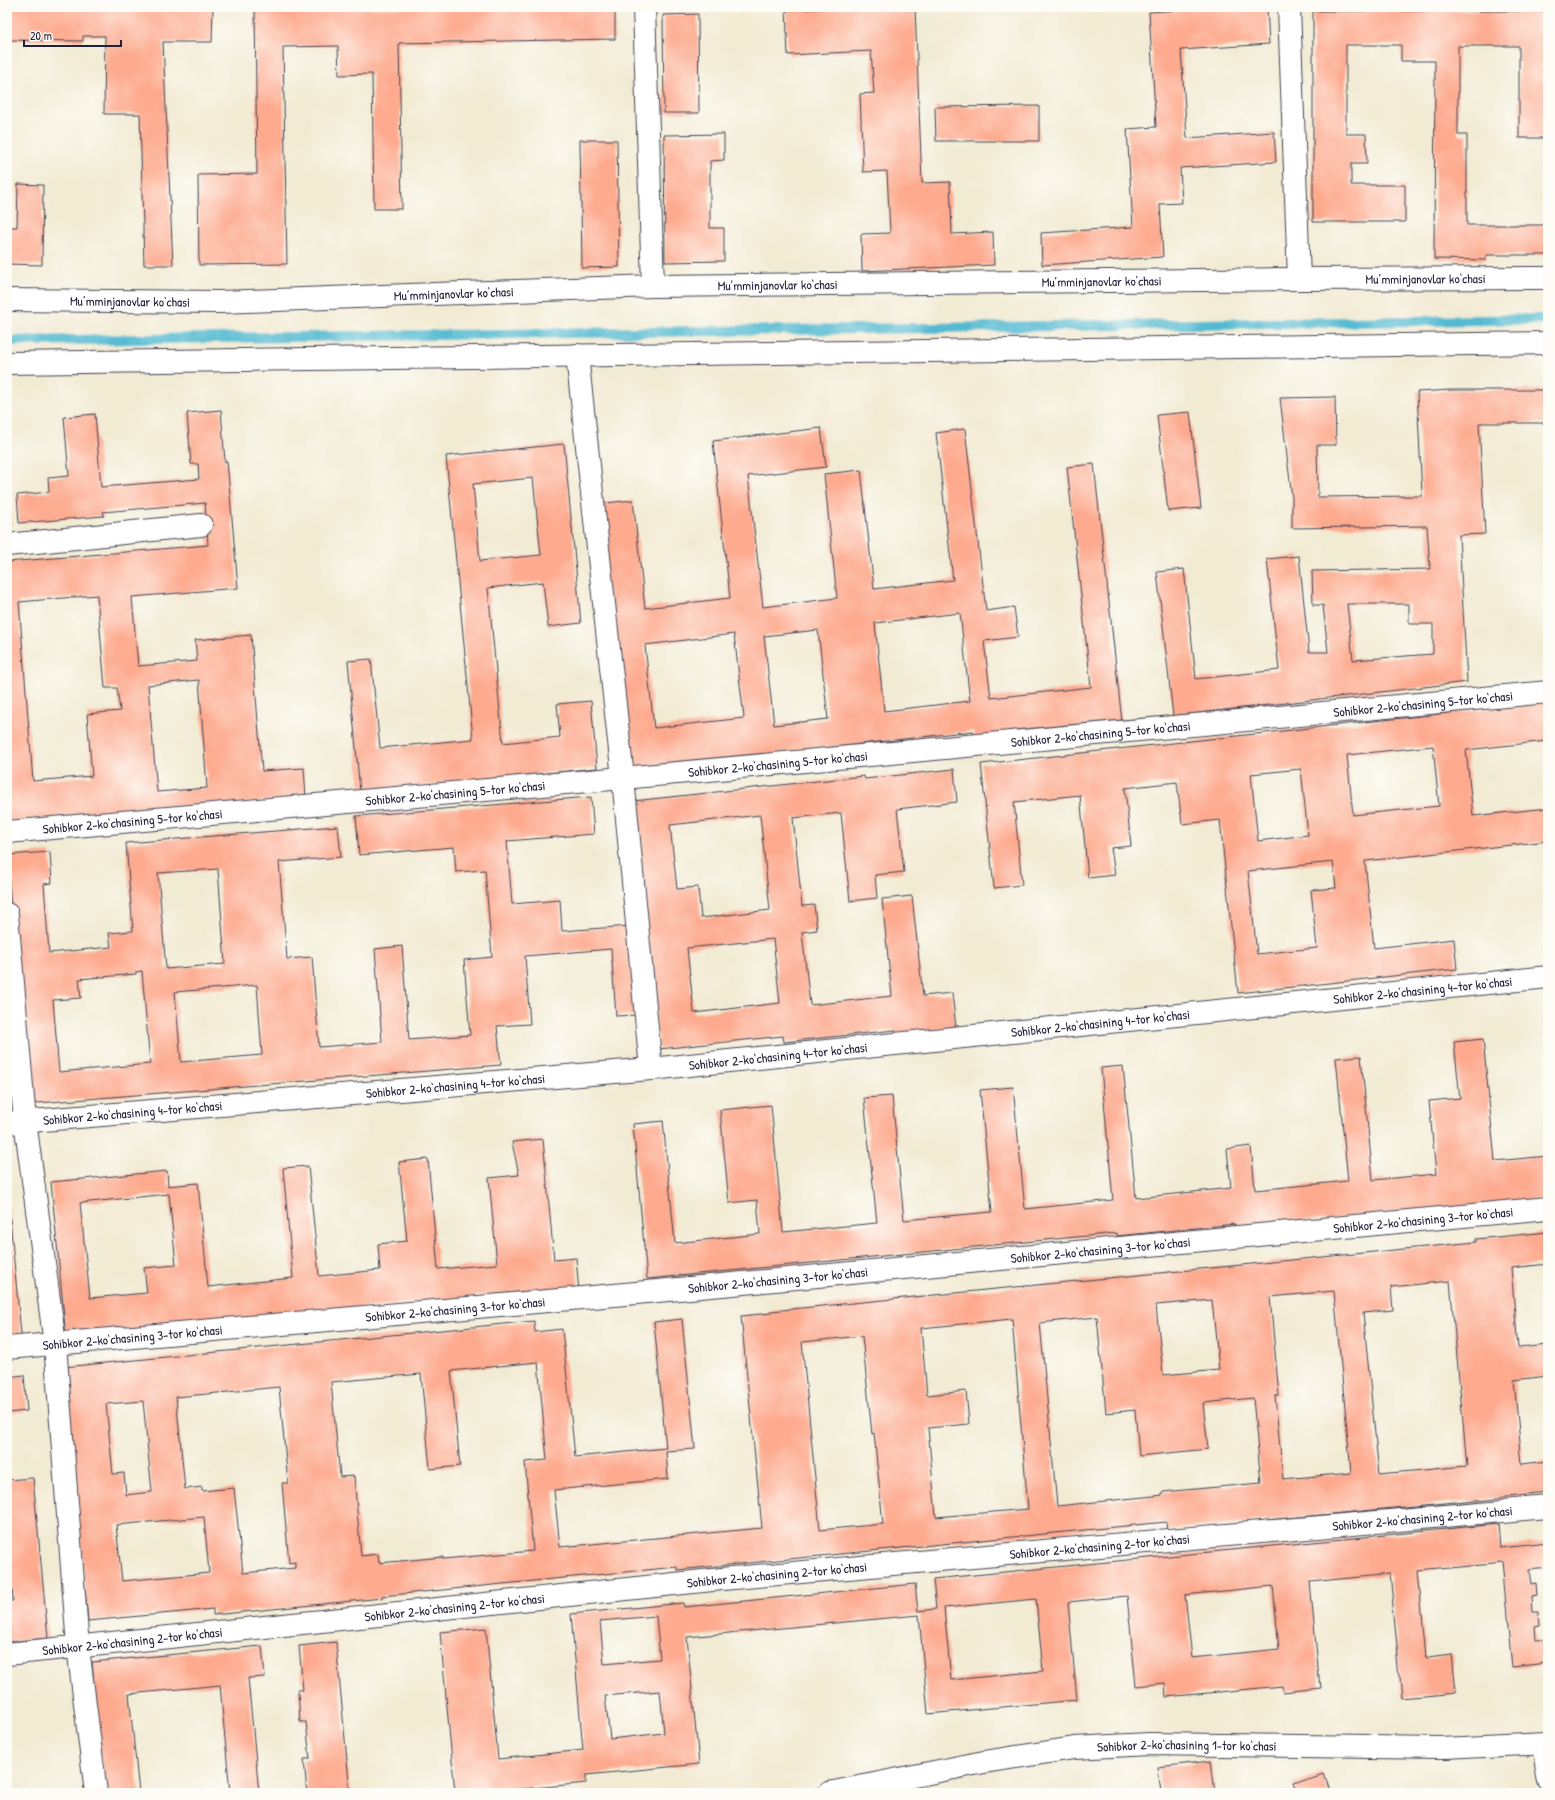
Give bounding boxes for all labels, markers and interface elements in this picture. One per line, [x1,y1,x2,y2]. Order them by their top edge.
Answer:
scale bar [24,22,121,48]
text: 20 m [30,27,52,44]
street label: Mu’mminjanovlar ko‘chasi [1366,269,1486,288]
street label: Mu’mminjanovlar ko‘chasi [1042,271,1162,291]
street label: Mu’mminjanovlar ko‘chasi [718,275,838,294]
street label: Mu’mminjanovlar ko‘chasi [393,282,514,305]
street label: Mu’mminjanovlar ko‘chasi [70,292,190,311]
street label: Sohibkor 2-ko‘chasining 5-tor ko‘chasi [1333,686,1514,721]
street label: Sohibkor 2-ko‘chasining 5-tor ko‘chasi [1010,716,1191,751]
street label: Sohibkor 2-ko‘chasining 5-tor ko‘chasi [687,746,869,781]
street label: Sohibkor 2-ko‘chasining 5-tor ko‘chasi [365,776,546,810]
street label: Sohibkor 2-ko‘chasining 5-tor ko‘chasi [42,804,223,838]
street label: Sohibkor 2-ko‘chasining 4-tor ko‘chasi [1332,972,1513,1008]
street label: Sohibkor 2-ko‘chasining 4-tor ko‘chasi [1010,1005,1191,1041]
street label: Sohibkor 2-ko‘chasining 4-tor ko‘chasi [688,1038,868,1074]
street label: Sohibkor 2-ko‘chasining 4-tor ko‘chasi [365,1069,546,1102]
street label: Sohibkor 2-ko‘chasining 4-tor ko‘chasi [42,1096,223,1129]
street label: Sohibkor 2-ko‘chasining 3-tor ko‘chasi [1332,1202,1514,1237]
street label: Sohibkor 2-ko‘chasining 3-tor ko‘chasi [1010,1232,1191,1267]
street label: Sohibkor 2-ko‘chasining 3-tor ko‘chasi [687,1262,869,1297]
street label: Sohibkor 2-ko‘chasining 3-tor ko‘chasi [364,1292,546,1326]
street label: Sohibkor 2-ko‘chasining 3-tor ko‘chasi [42,1320,223,1354]
street label: Sohibkor 2-ko‘chasining 2-tor ko‘chasi [1331,1501,1513,1535]
street label: Sohibkor 2-ko‘chasining 2-tor ko‘chasi [1009,1529,1191,1563]
street label: Sohibkor 2-ko‘chasining 2-tor ko‘chasi [686,1557,868,1592]
street label: Sohibkor 2-ko‘chasining 2-tor ko‘chasi [364,1589,545,1625]
street label: Sohibkor 2-ko‘chasining 2-tor ko‘chasi [41,1622,223,1659]
street label: Sohibkor 2-ko‘chasining 1-tor ko‘chasi [1097,1735,1277,1756]

